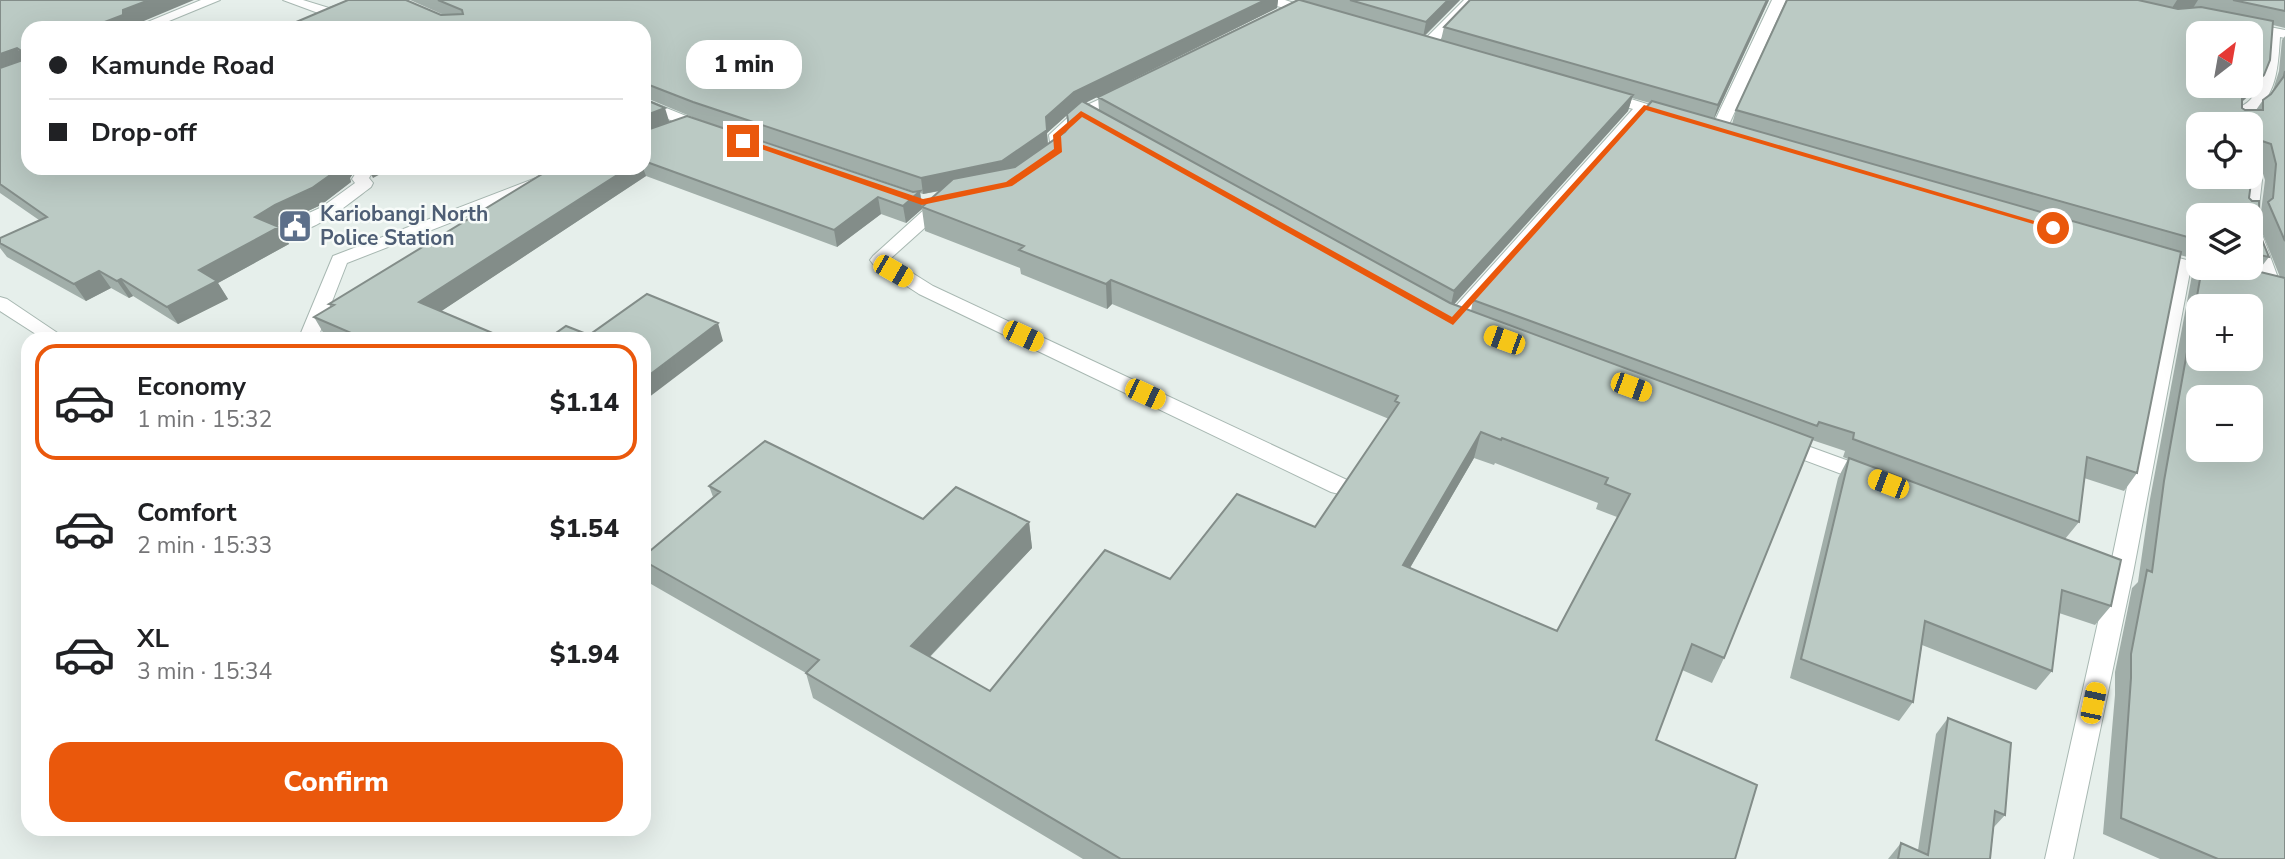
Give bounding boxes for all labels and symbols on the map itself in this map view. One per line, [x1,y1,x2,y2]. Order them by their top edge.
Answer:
north arrow [2186,21,2263,98]
callout: 1 min [685,40,801,88]
route end [727,125,759,157]
place label: Kariobangi North Police Station [320,200,488,252]
public building icon: Kariobangi North Police Station [276,207,314,245]
route start [2037,212,2069,244]
car [870,251,917,291]
car [1000,318,1047,354]
car [1481,323,1528,357]
car [1608,370,1655,404]
car [1122,376,1169,412]
car [1865,467,1912,501]
car [2079,680,2108,726]

